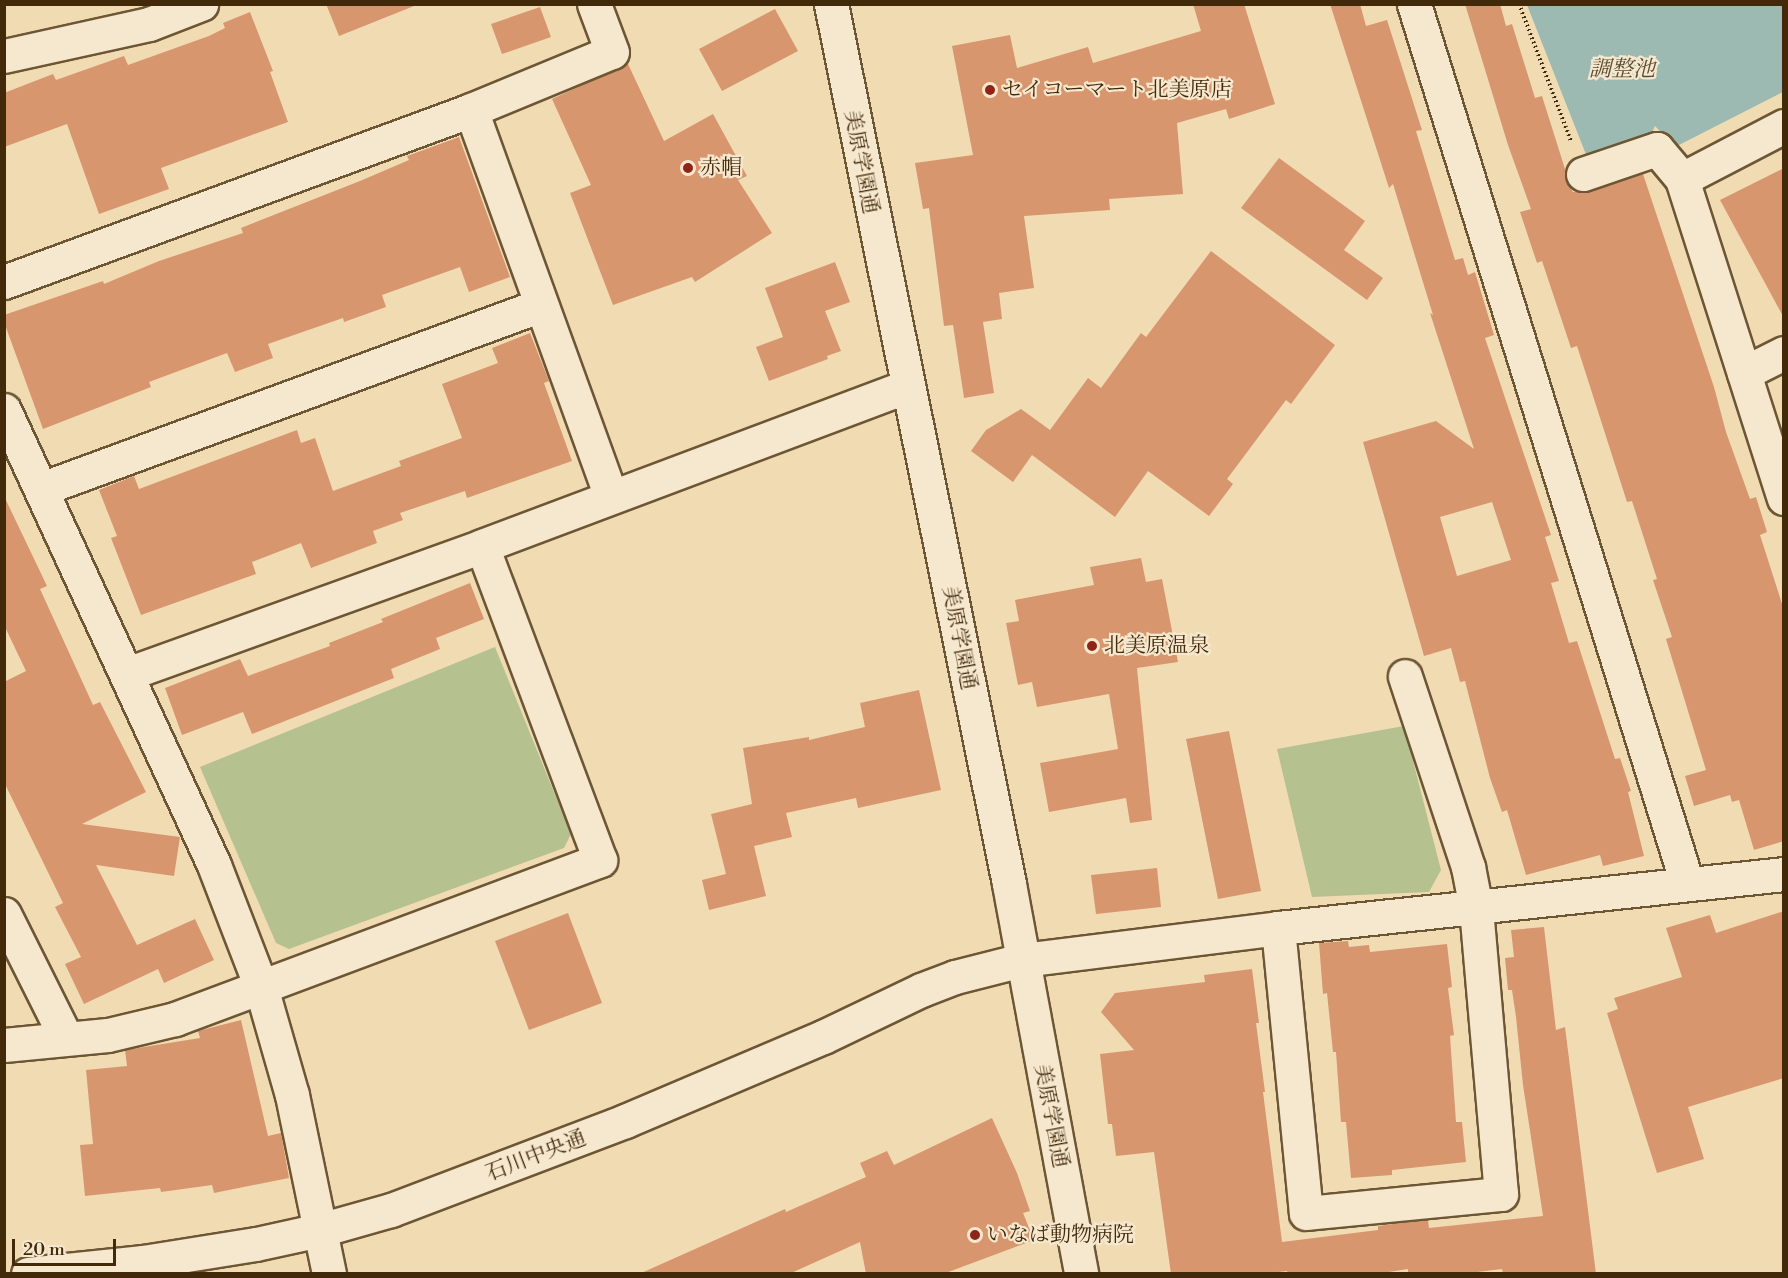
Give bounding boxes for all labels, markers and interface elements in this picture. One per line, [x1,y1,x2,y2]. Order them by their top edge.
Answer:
water label: 調整池 [1589,57,1655,83]
place label: セイコーマート北美原店 [1002,77,1233,103]
marker: セイコーマート北美原店 [983,83,997,97]
street label: 美原学園通 [839,108,883,216]
place label: 赤帽 [700,155,742,181]
marker: 赤帽 [681,161,695,175]
street label: 美原学園通 [937,584,981,692]
place label: 北美原温泉 [1104,633,1209,659]
marker: 北美原温泉 [1085,639,1099,653]
street label: 美原学園通 [1029,1062,1073,1170]
street label: 石川中央通 [482,1125,590,1187]
place label: いなば動物病院 [987,1222,1134,1248]
scale bar [15,1227,118,1265]
marker: いなば動物病院 [968,1228,982,1242]
text: 20 m [23,1238,65,1261]

